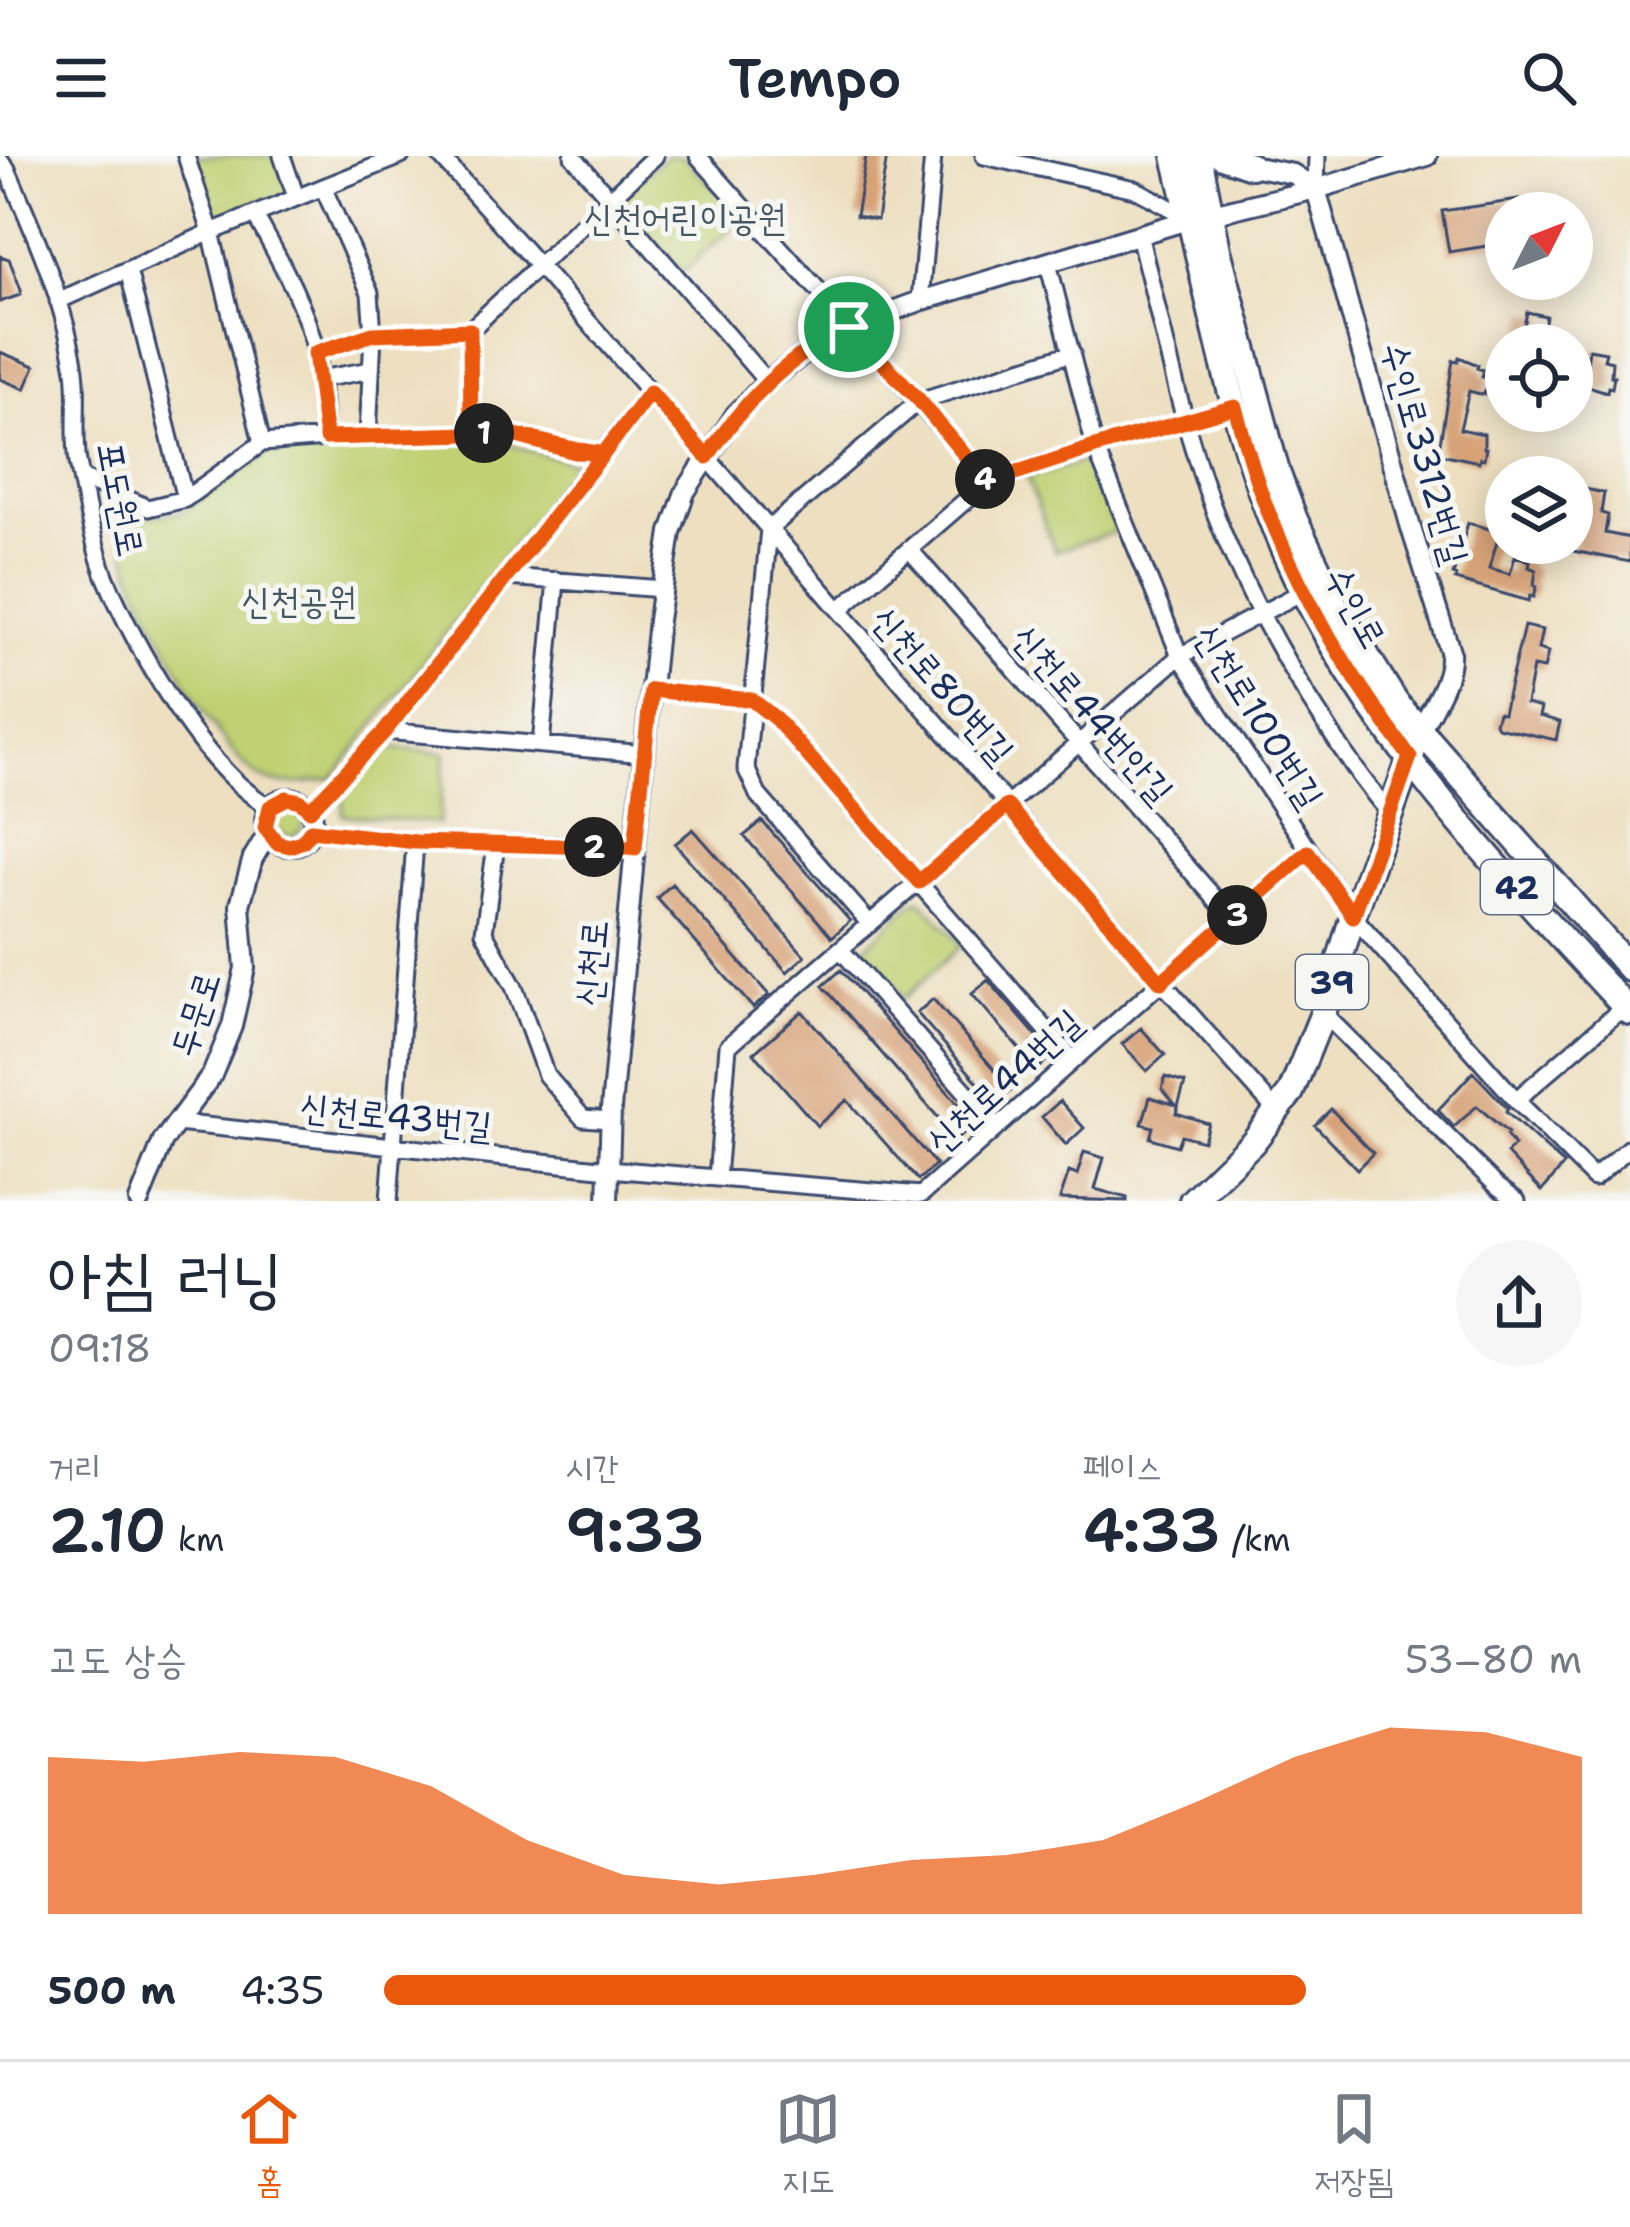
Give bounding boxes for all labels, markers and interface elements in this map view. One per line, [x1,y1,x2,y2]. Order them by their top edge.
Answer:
text: Tempo [728,42,902,114]
icon: menu [48,45,114,111]
icon: search [1516,45,1582,111]
north arrow [1485,192,1593,300]
map controls [1485,192,1593,564]
park label: 신천어린이공원 [584,193,786,242]
pin [798,276,900,378]
icon: arrive [816,294,882,360]
button: locate [1485,324,1593,432]
street label: 수인로3312번길 [1370,336,1480,570]
pin: 1 [454,403,514,463]
text: 1 [476,410,492,455]
street label: 포도원로 [86,437,156,561]
pin: 4 [955,449,1015,509]
text: 4 [973,456,997,501]
button: layers [1485,456,1593,564]
street label: 수인로 [1314,557,1398,657]
park label: 신천공원 [241,576,357,625]
street label: 신천로80번길 [861,596,1025,774]
street label: 신천로44번안길 [1001,614,1185,814]
street label: 신천로100번길 [1183,614,1335,818]
pin: 2 [564,817,624,877]
text: 2 [582,824,606,869]
road number: 42 [1481,860,1553,914]
pin: 3 [1207,885,1267,945]
text: 3 [1225,892,1249,937]
street label: 신천로 [563,918,619,1008]
road number: 39 [1296,955,1368,1009]
street label: 두문로 [158,965,232,1063]
street label: 신천로44번길 [915,998,1093,1164]
street label: 신천로43번길 [298,1082,494,1150]
text: 아침 러닝 [48,1233,283,1321]
button: share [1456,1240,1582,1366]
text: 09:18 [48,1322,152,1374]
text: 거리 [48,1445,101,1490]
text: 시간 [565,1445,618,1490]
text: 페이스 [1083,1445,1162,1490]
text: 2.10 [48,1490,166,1570]
text: 9:33 [565,1490,704,1570]
text: 4:33 [1083,1490,1221,1570]
text: km [166,1517,224,1562]
text: /km [1221,1517,1291,1562]
text: 고도 상승 [48,1633,187,1685]
text: 53–80 m [1405,1633,1582,1685]
text: 500 m [48,1964,176,2016]
text: 4:35 [240,1964,324,2016]
tab: 홈 [236,2086,302,2203]
tab: 지도 [775,2086,841,2203]
tab: 저장됨 [1314,2086,1394,2203]

